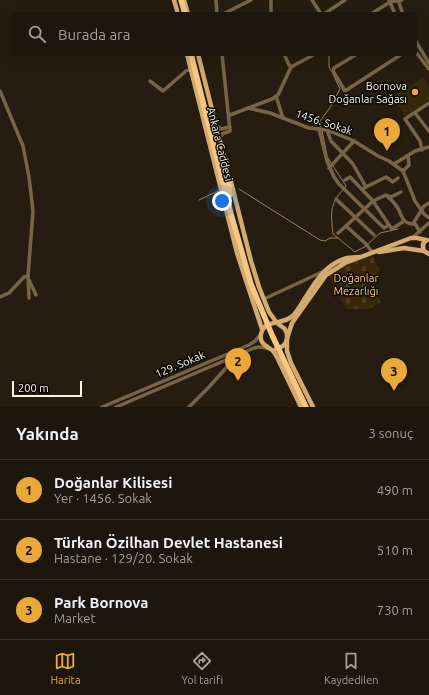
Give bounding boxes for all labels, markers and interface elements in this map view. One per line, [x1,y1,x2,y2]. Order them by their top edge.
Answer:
search box [12,12,417,56]
icon: search [26,23,48,45]
text: Burada ara [58,26,130,43]
place label: Bornova Doğanlar Sağası [328,80,407,105]
marker: Bornova Doğanlar Sağası [410,87,420,97]
street label: Ankara Caddesi [205,106,235,182]
street label: 1456. Sokak [294,107,354,137]
pin: 1 [374,118,400,151]
your location [212,191,232,211]
park label: Doğanlar Mezarlığı [333,272,379,297]
street label: 129. Sokak [153,348,207,380]
pin: 2 [225,348,251,381]
pin: 3 [381,358,407,391]
scale bar [12,379,82,398]
text: 200 m [18,382,49,394]
text: Yakında [16,424,79,443]
text: 3 sonuç [369,426,413,440]
text: Doğanlar Kilisesi [54,474,172,491]
text: 1 [25,483,33,497]
text: 490 m [377,483,413,497]
text: Yer · 1456. Sokak [54,491,152,505]
text: Türkan Özilhan Devlet Hastanesi [54,534,283,551]
text: 2 [25,543,33,557]
text: 510 m [377,543,413,557]
text: Hastane · 129/20. Sokak [54,551,193,565]
text: Park Bornova [54,594,148,611]
text: 3 [25,603,33,617]
text: 730 m [377,603,413,617]
text: Market [54,611,96,625]
tab: Harita [50,650,81,686]
tab: Yol tarifi [181,650,223,686]
tab: Kaydedilen [324,650,379,686]

